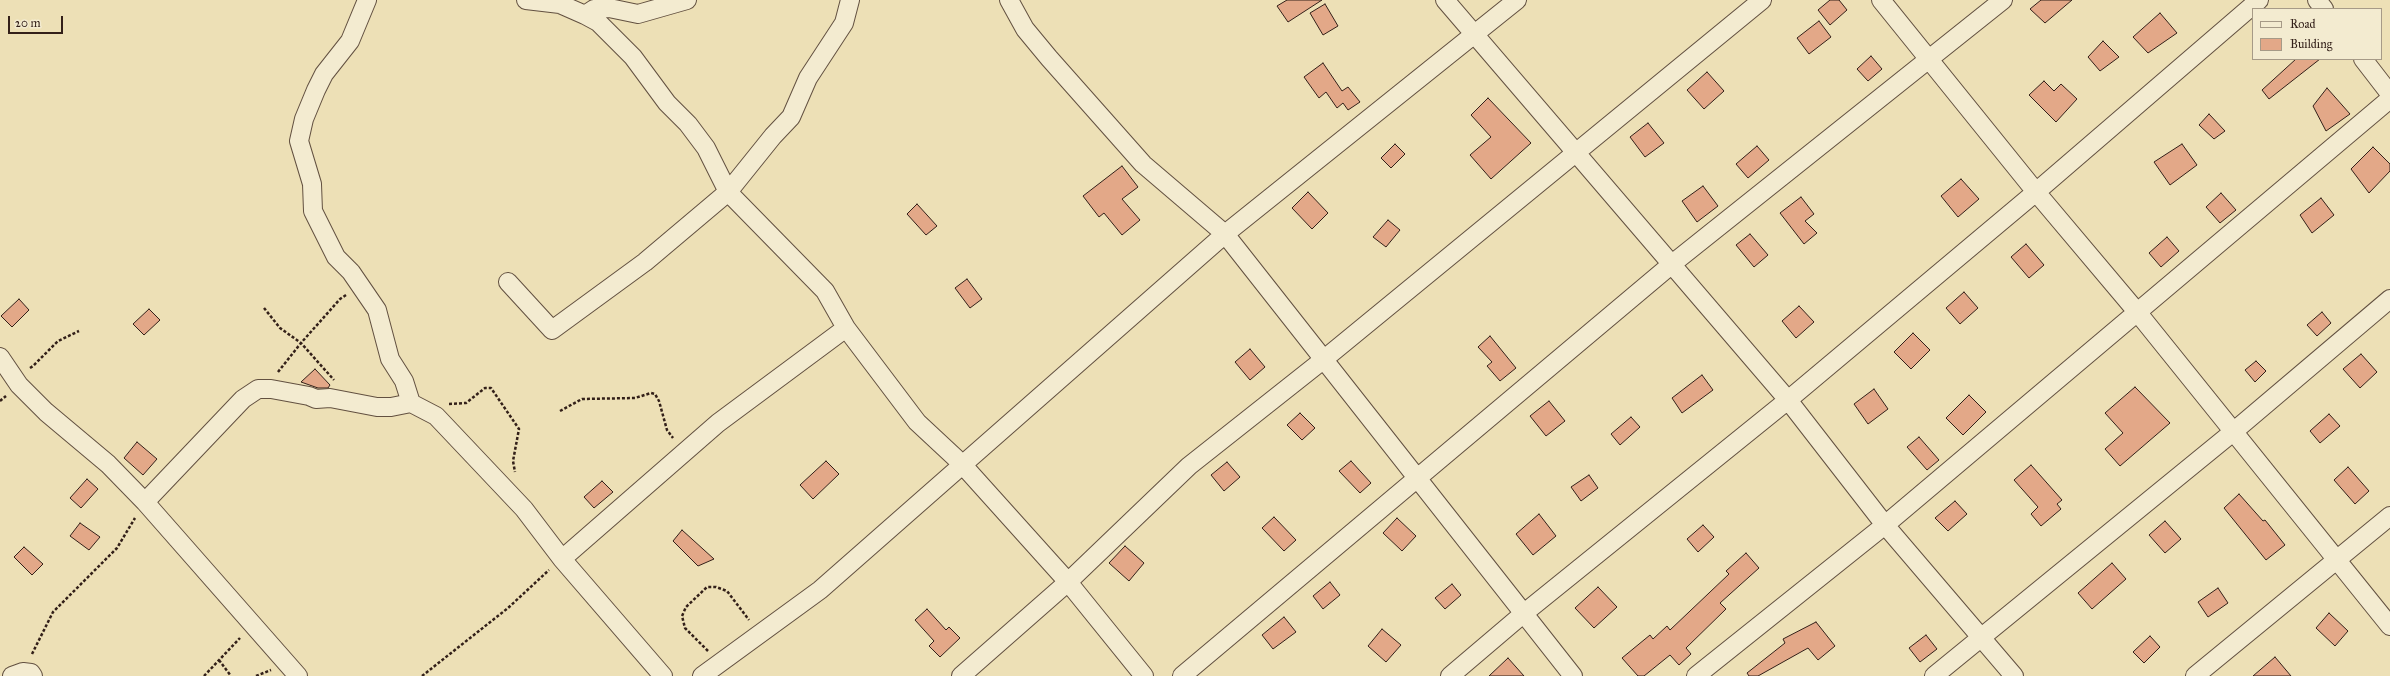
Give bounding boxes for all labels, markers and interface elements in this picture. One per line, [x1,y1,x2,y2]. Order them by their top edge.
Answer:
scale bar [10,8,65,34]
legend [2252,8,2382,60]
text: 20 m [15,16,41,30]
text: Road [2290,17,2316,31]
text: Building [2290,37,2332,51]

